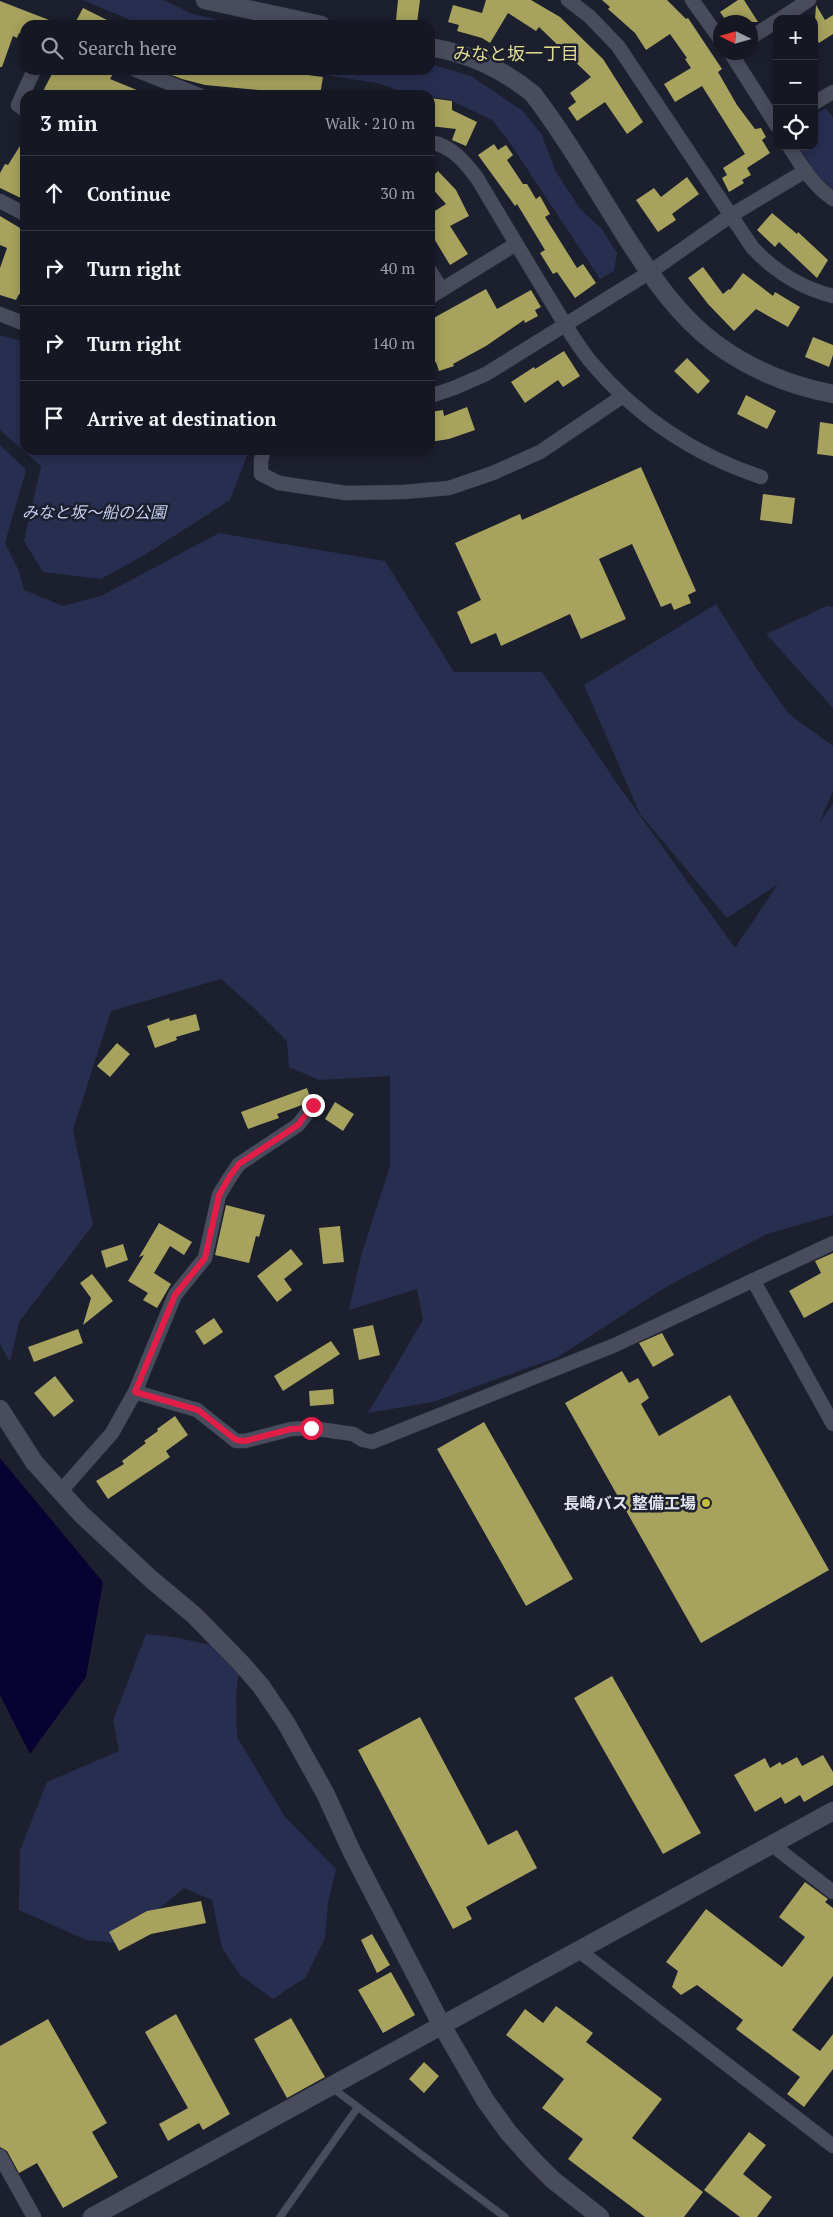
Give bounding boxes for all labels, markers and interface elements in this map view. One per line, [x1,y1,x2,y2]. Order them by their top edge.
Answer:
north arrow [713,15,758,60]
map controls [773,15,818,150]
button: + [773,15,818,60]
search box [20,20,435,75]
icon: search [38,34,66,62]
text: Search here [78,35,177,60]
district label: みなと坂一丁目 [453,41,579,65]
button: − [773,60,818,105]
button: locate [773,105,818,150]
text: 3 min [40,109,97,137]
text: Walk · 210 m [325,112,415,134]
icon: ahead [40,179,68,207]
text: Continue [87,181,171,206]
text: 30 m [380,182,415,204]
icon: right [40,254,68,282]
text: Turn right [87,256,181,281]
text: 40 m [380,257,415,279]
icon: right [40,329,68,357]
text: Turn right [87,331,181,356]
text: 140 m [372,332,415,354]
icon: arrive [40,404,68,432]
text: Arrive at destination [87,406,276,431]
park label: みなと坂〜船の公園 [22,501,168,523]
route end [302,1094,325,1117]
route start [300,1417,323,1440]
place label: 長崎バス 整備工場 [564,1492,696,1514]
marker: 長崎バス 整備工場 [700,1497,712,1509]

